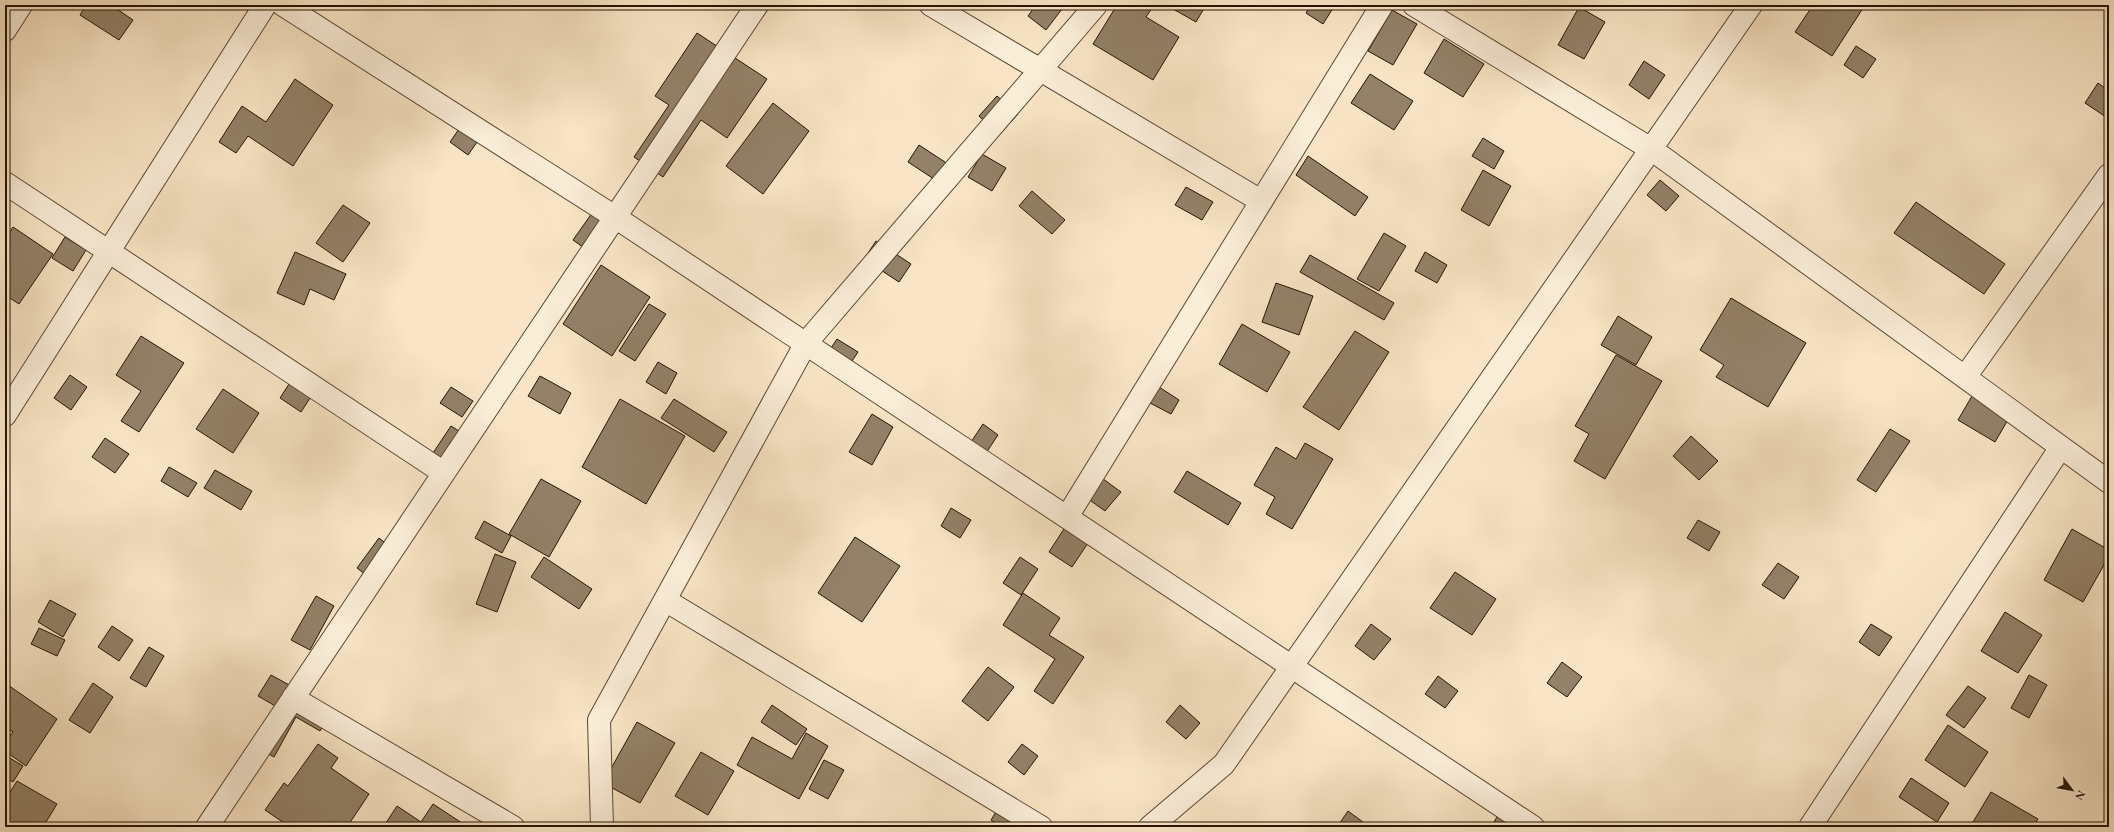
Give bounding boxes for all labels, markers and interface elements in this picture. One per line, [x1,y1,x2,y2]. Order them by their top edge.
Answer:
north arrow [2052,770,2092,810]
text: N [2072,788,2089,803]

